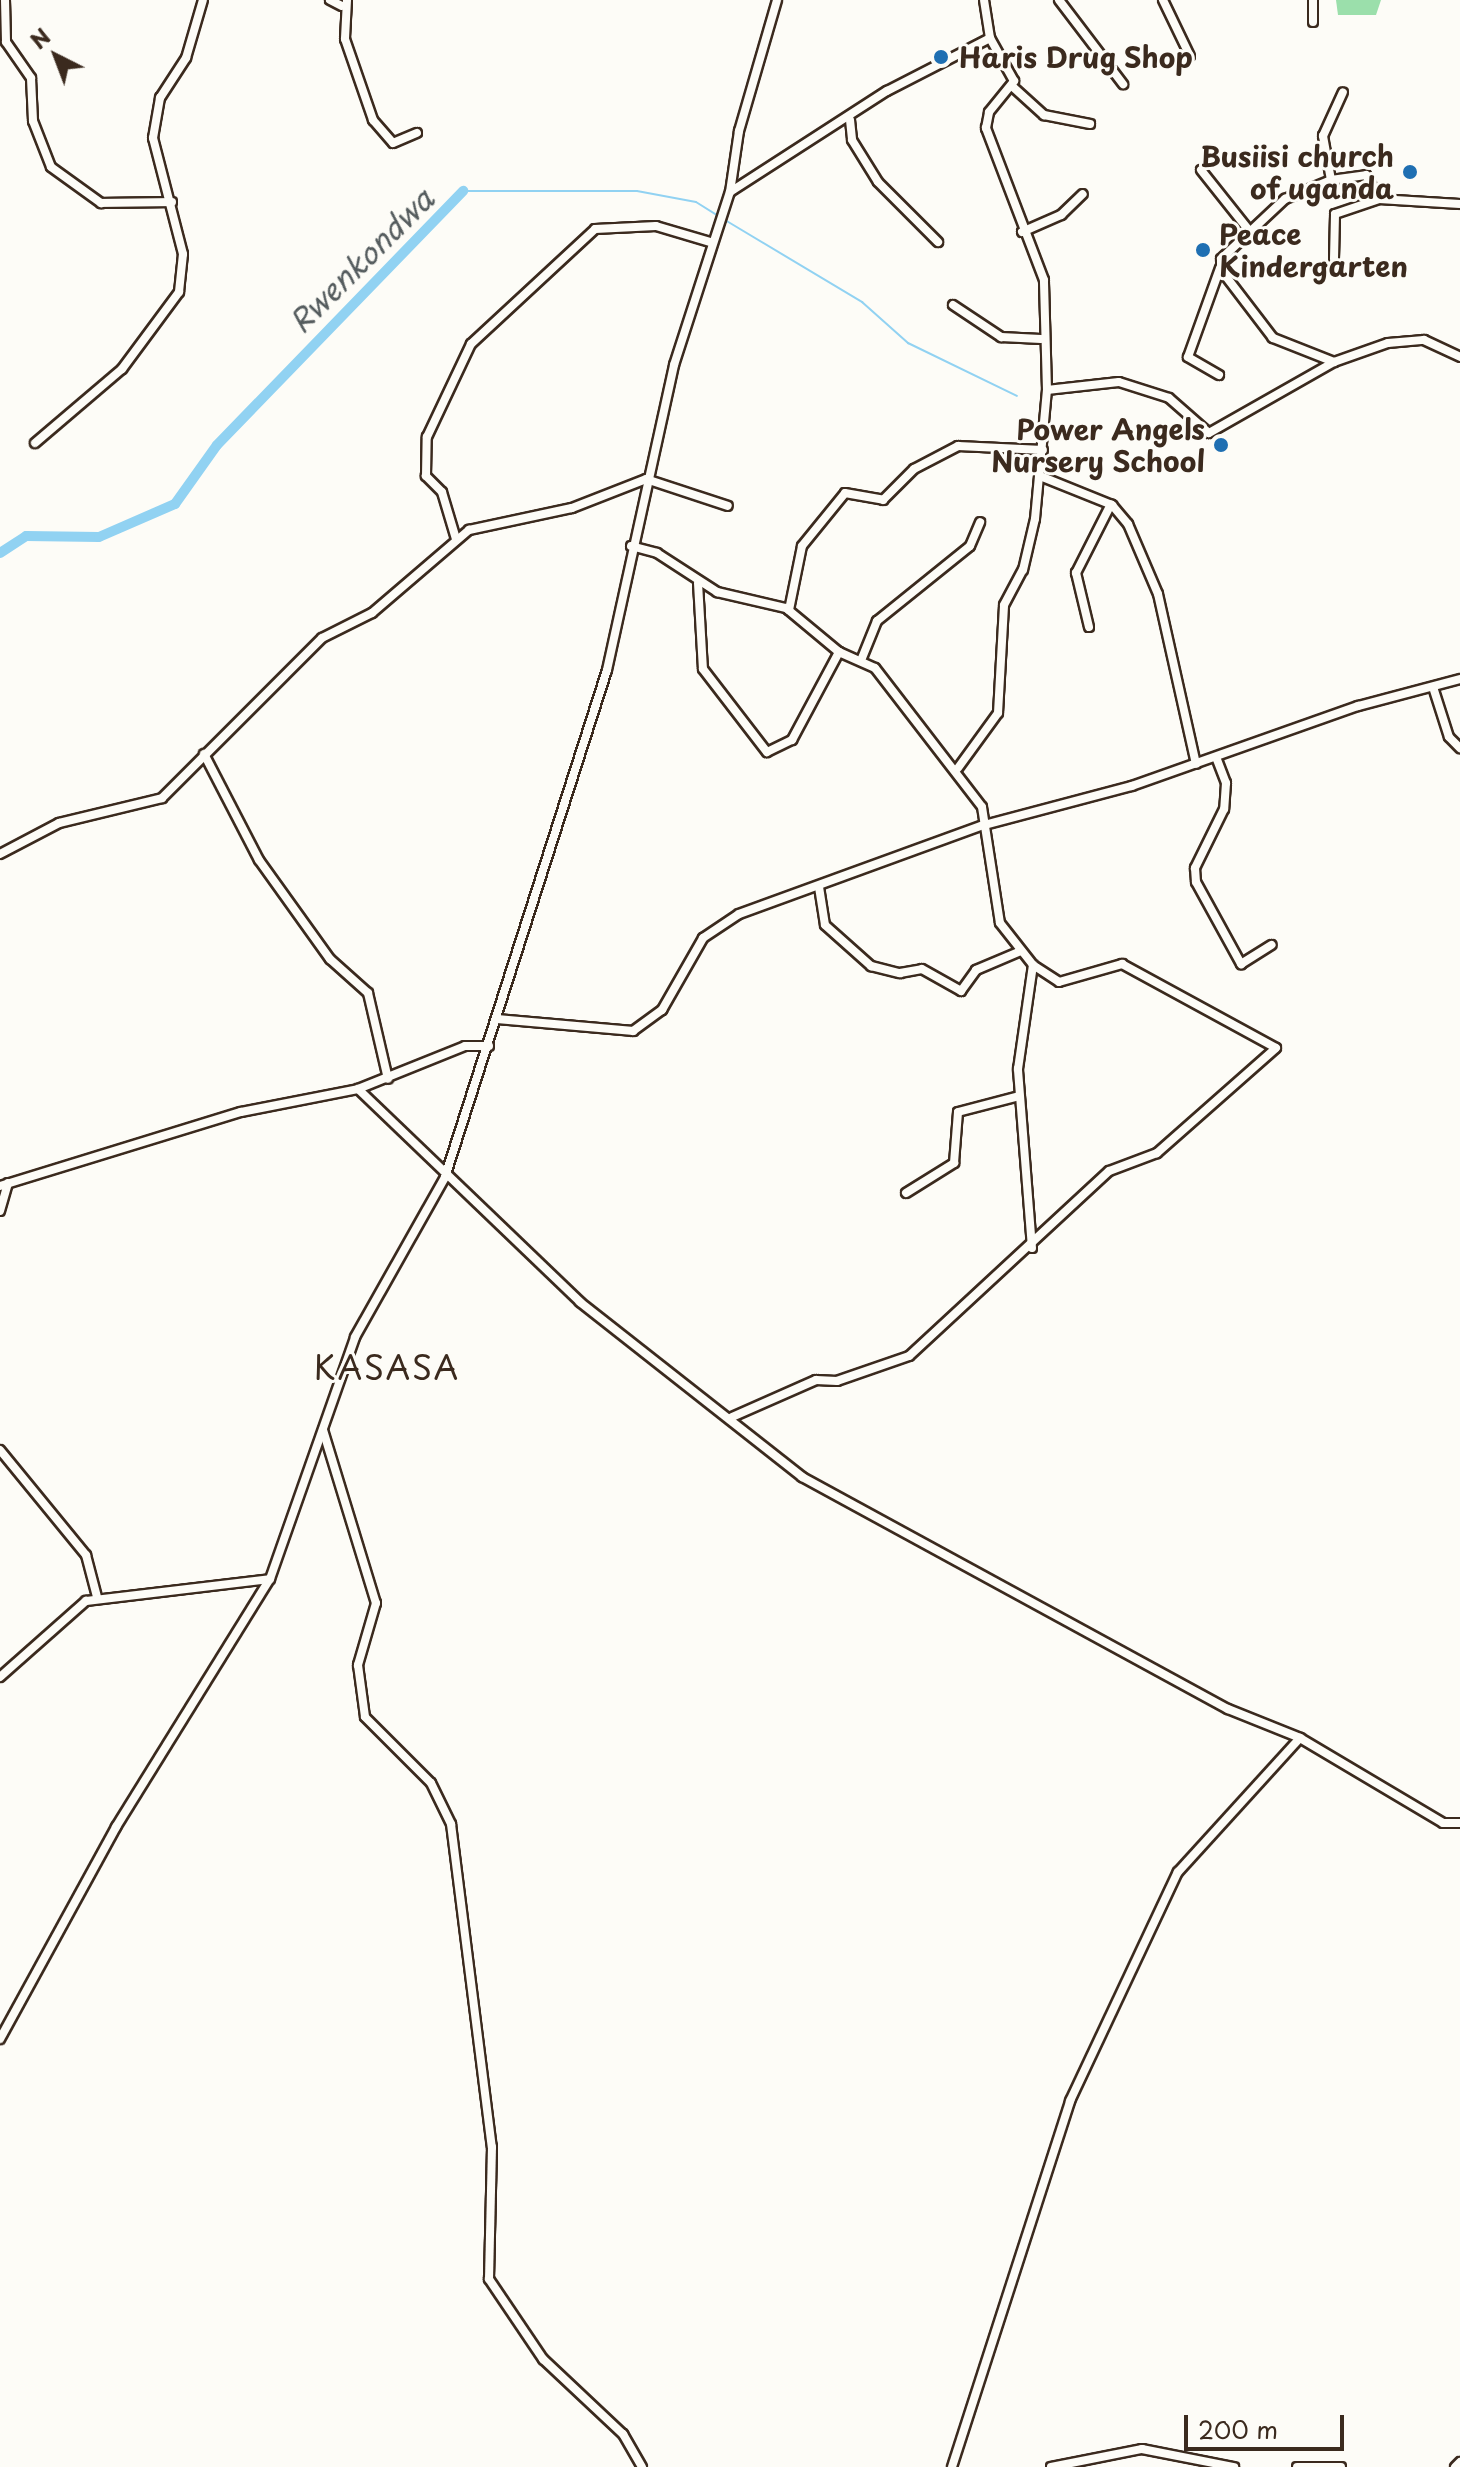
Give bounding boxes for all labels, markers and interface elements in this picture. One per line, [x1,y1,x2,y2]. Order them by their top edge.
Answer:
north arrow [16,16,96,96]
text: N [22,20,57,56]
place label: Haris Drug Shop [959,40,1195,74]
marker: Haris Drug Shop [930,46,952,68]
place label: Busiisi church of uganda [1199,139,1394,205]
marker: Busiisi church of uganda [1401,163,1419,181]
water label: Rwenkondwa [282,181,440,339]
place label: Peace Kindergarten [1219,217,1408,283]
marker: Peace Kindergarten [1194,241,1212,259]
place label: Power Angels Nursery School [991,412,1205,478]
marker: Power Angels Nursery School [1212,436,1230,454]
district label: KASASA [314,1348,460,1386]
scale bar [1188,2399,1348,2449]
text: 200 m [1198,2411,1278,2447]

